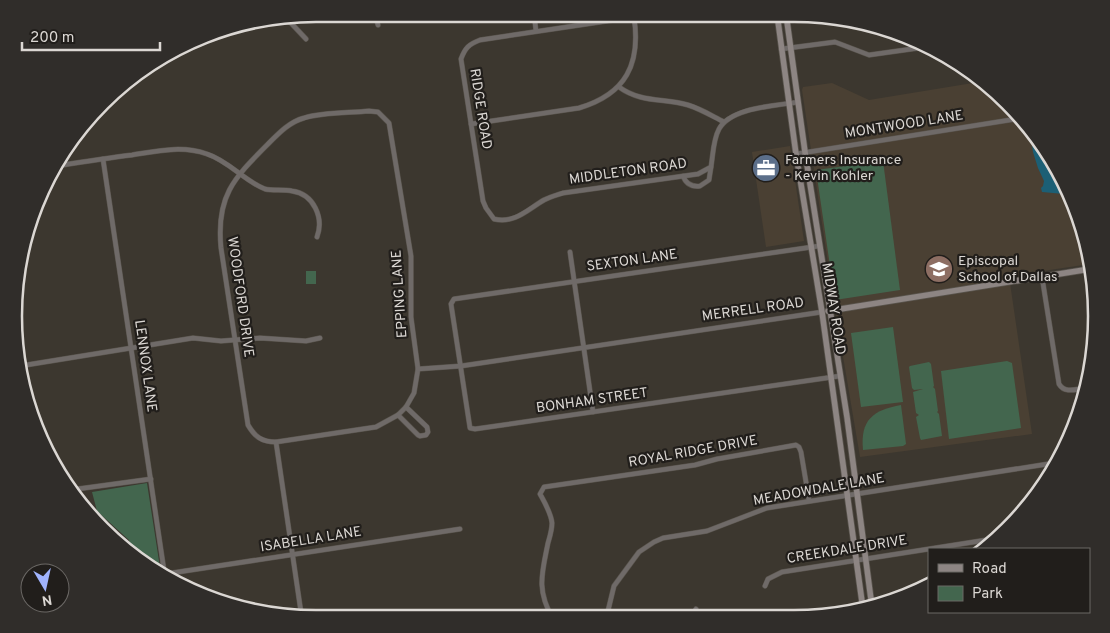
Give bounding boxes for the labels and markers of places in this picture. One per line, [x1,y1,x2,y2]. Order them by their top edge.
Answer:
place label: Farmers Insurance - Kevin Kohler [785,152,901,185]
office icon: Farmers Insurance - Kevin Kohler [751,153,781,183]
place label: Episcopal School of Dallas [958,253,1058,286]
school or university icon: Episcopal School of Dallas [924,254,954,284]

